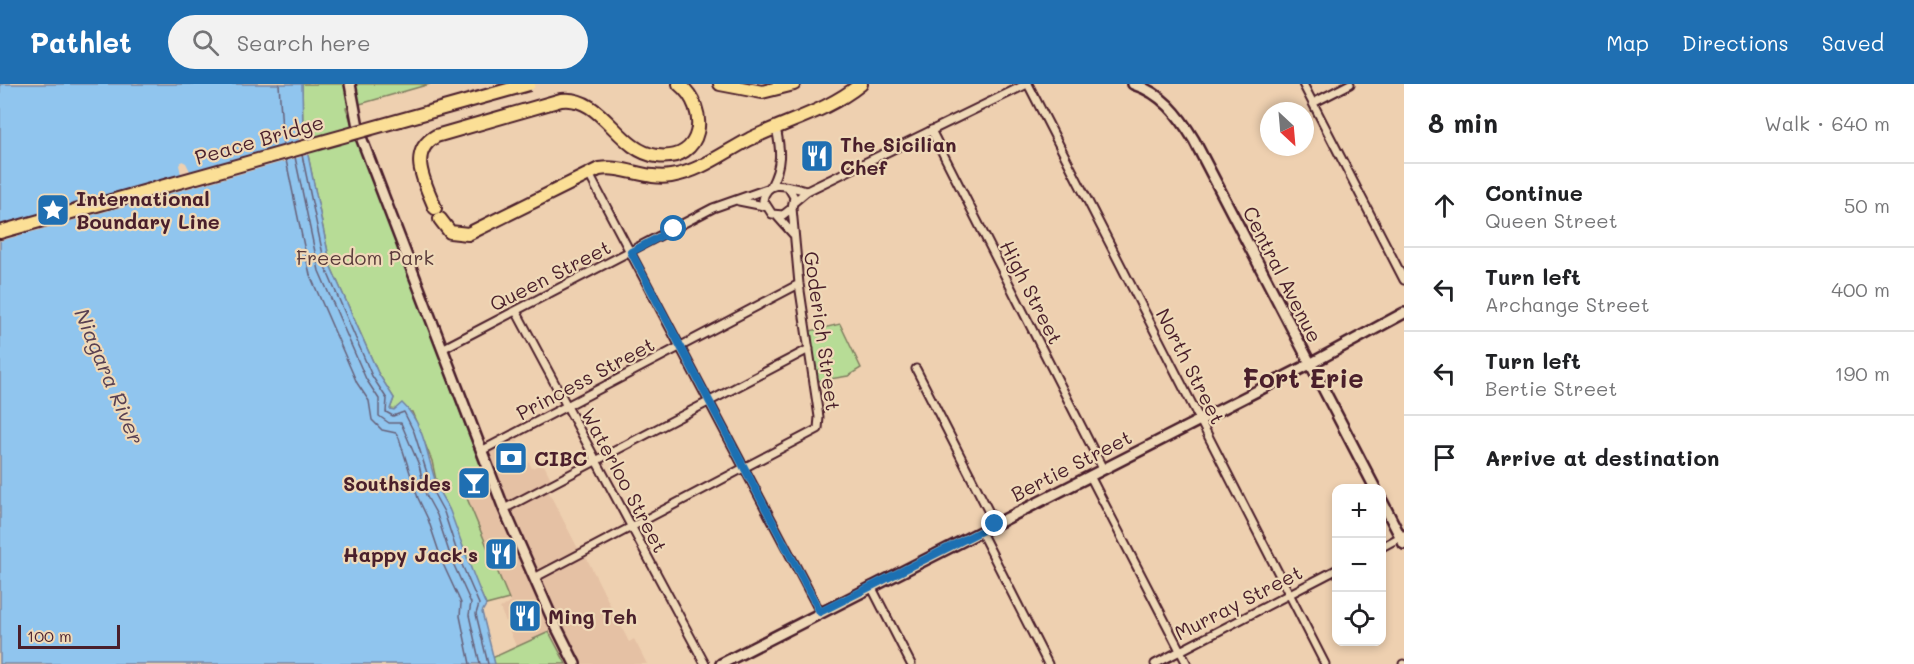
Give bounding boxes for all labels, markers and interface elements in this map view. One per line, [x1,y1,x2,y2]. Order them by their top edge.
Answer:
search box [168,15,588,69]
text: Pathlet [30,24,132,60]
icon: search [189,26,222,59]
text: Search here [237,28,371,57]
text: Map [1606,29,1649,56]
text: Directions [1682,29,1789,56]
text: Saved [1822,29,1884,56]
north arrow [1260,102,1314,156]
text: 8 min [1428,106,1498,140]
street label: Peace Bridge [192,108,326,170]
text: Walk · 640 m [1764,110,1890,136]
place label: The Sicilian Chef [840,131,956,180]
restaurant icon: The Sicilian Chef [799,138,835,174]
text: Continue [1485,178,1583,207]
place label: International Boundary Line [76,185,220,234]
icon: ahead [1428,189,1461,222]
place icon: International Boundary Line [35,192,71,228]
text: 50 m [1844,192,1890,218]
street label: Central Avenue [1237,201,1329,347]
text: Queen Street [1485,207,1617,233]
route start [660,215,686,241]
street label: Queen Street [485,233,615,317]
street label: High Street [995,236,1069,348]
park label: Freedom Park [296,244,434,270]
street label: Goderich Street [799,249,847,413]
text: Turn left [1485,262,1581,291]
icon: left [1428,273,1461,306]
text: 400 m [1831,276,1890,302]
text: Archange Street [1485,291,1650,317]
water label: Niagara River [69,304,151,448]
street label: North Street [1151,304,1231,428]
street label: Princess Street [511,331,659,425]
text: Turn left [1485,346,1581,375]
icon: left [1428,357,1461,390]
text: 190 m [1835,360,1890,386]
district label: Fort Erie [1242,361,1364,395]
text: Bertie Street [1485,375,1617,401]
street label: Waterloo Street [576,403,674,557]
street label: Bertie Street [1006,423,1136,507]
bank icon: CIBC [493,440,529,476]
icon: arrive [1428,441,1461,474]
text: Arrive at destination [1485,443,1720,472]
place label: CIBC [534,445,588,471]
bar icon: Southsides [456,465,492,501]
place label: Southsides [343,470,451,496]
map controls [1332,484,1386,646]
button: + [1332,484,1386,538]
route end [981,510,1007,536]
restaurant icon: Happy Jack's [483,536,519,572]
button: − [1332,538,1386,592]
place label: Happy Jack's [343,541,478,567]
street label: Murray Street [1170,559,1306,645]
button: locate [1332,592,1386,646]
restaurant icon: Ming Teh [507,598,543,634]
place label: Ming Teh [548,603,637,629]
scale bar [18,622,120,650]
text: 100 m [27,625,72,646]

